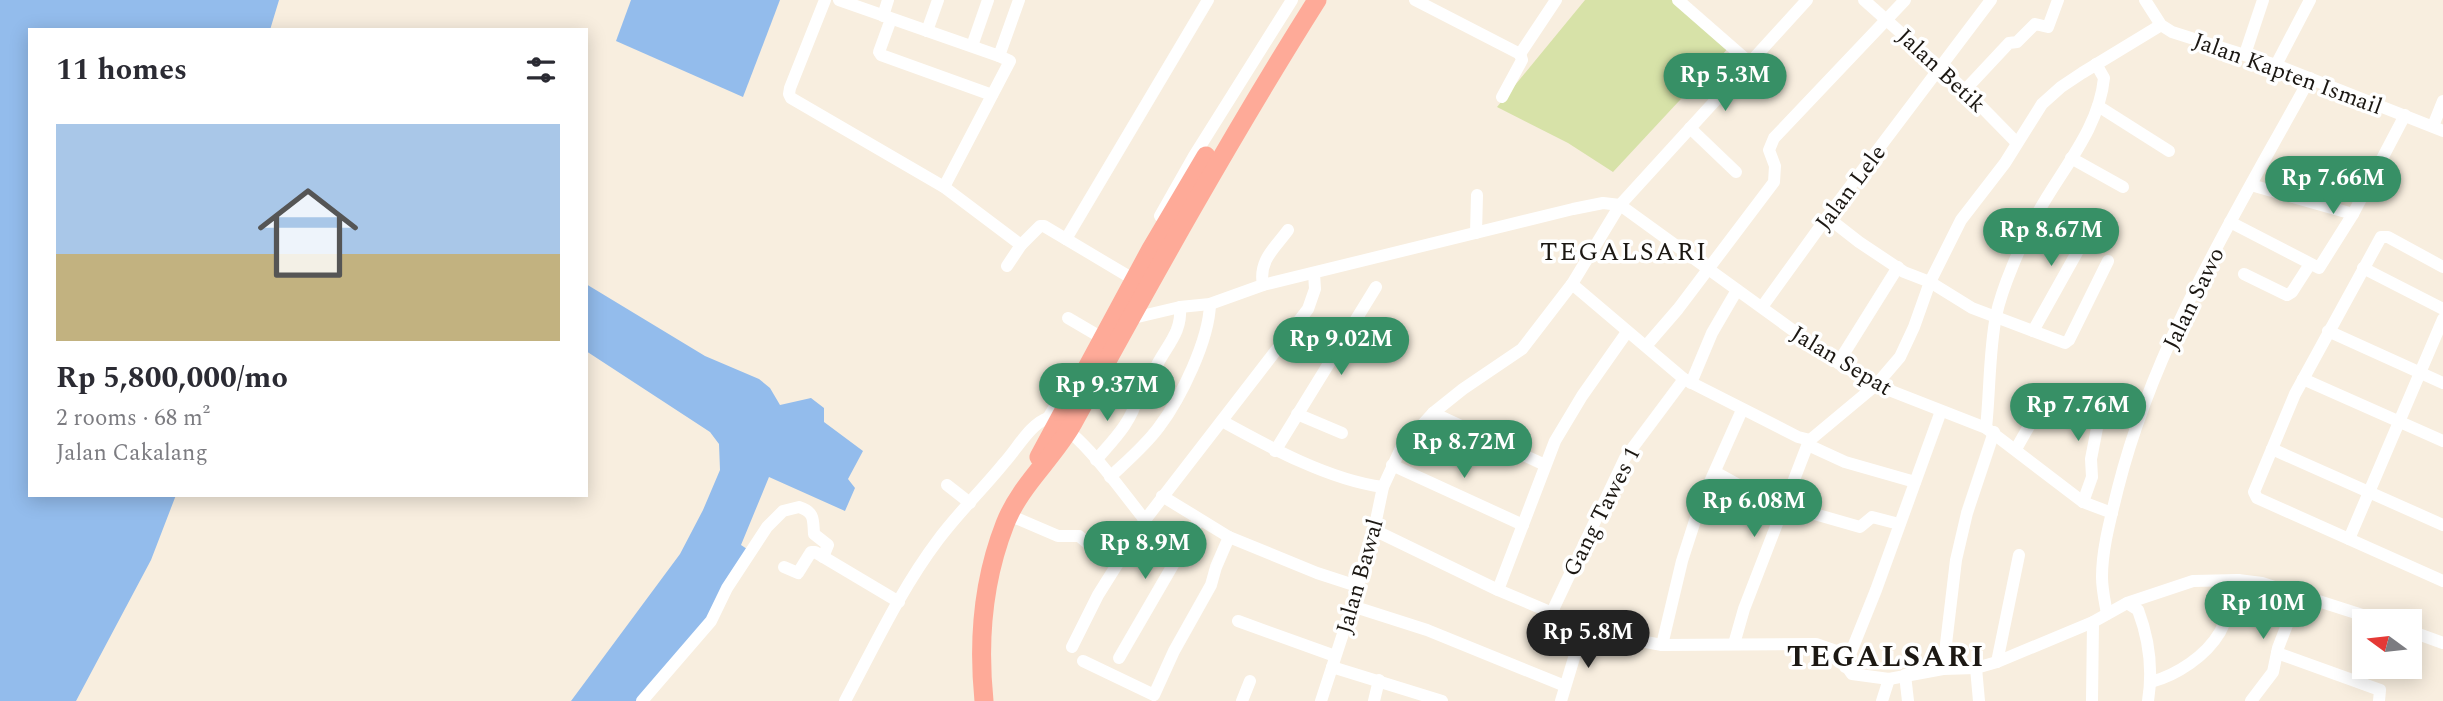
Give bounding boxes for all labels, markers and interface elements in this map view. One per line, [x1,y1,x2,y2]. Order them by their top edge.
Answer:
street label: Jalan Betik [1888,20,1994,122]
street label: Jalan Kapten Ismail [2188,24,2387,125]
text: 11 homes [56,47,187,93]
icon: filters [522,51,560,89]
pin: Rp 5.3M [1660,54,1790,113]
text: Rp 5.3M [1680,58,1770,93]
street label: Jalan Lele [1807,137,1895,238]
pin: Rp 7.66M [2261,156,2405,216]
text: Rp 7.66M [2281,161,2385,196]
icon: home [245,170,371,296]
pin: Rp 8.67M [1979,208,2123,268]
text: Rp 8.67M [1999,213,2103,248]
district label: TEGALSARI [1540,232,1708,272]
street label: Jalan Sawo [2154,241,2234,356]
street label: Jalan Sepat [1784,317,1899,405]
pin: Rp 9.02M [1269,318,1413,377]
text: Rp 9.02M [1289,322,1393,357]
text: Rp 5,800,000/mo [56,355,288,401]
pin: Rp 9.37M [1035,364,1179,423]
text: Rp 9.37M [1055,368,1159,403]
pin: Rp 7.76M [2006,384,2150,443]
text: Rp 7.76M [2026,388,2130,423]
text: 2 rooms · 68 m² [56,401,210,436]
pin: Rp 8.72M [1392,420,1536,480]
text: Rp 8.72M [1412,425,1516,460]
text: Jalan Cakalang [56,436,208,471]
street label: Gang Tawes 1 [1555,440,1650,583]
pin: Rp 6.08M [1682,480,1826,539]
text: Rp 6.08M [1702,484,1806,519]
street label: Jalan Bawal [1327,515,1394,638]
pin: Rp 8.9M [1080,522,1210,581]
text: Rp 8.9M [1100,526,1190,561]
pin: Rp 10M [2206,582,2320,641]
text: Rp 10M [2221,586,2305,621]
north arrow [2352,609,2422,679]
map controls [2352,609,2422,679]
pin: Rp 5.8M [1523,610,1653,670]
text: Rp 5.8M [1543,615,1633,650]
district label: TEGALSARI [1787,634,1985,680]

